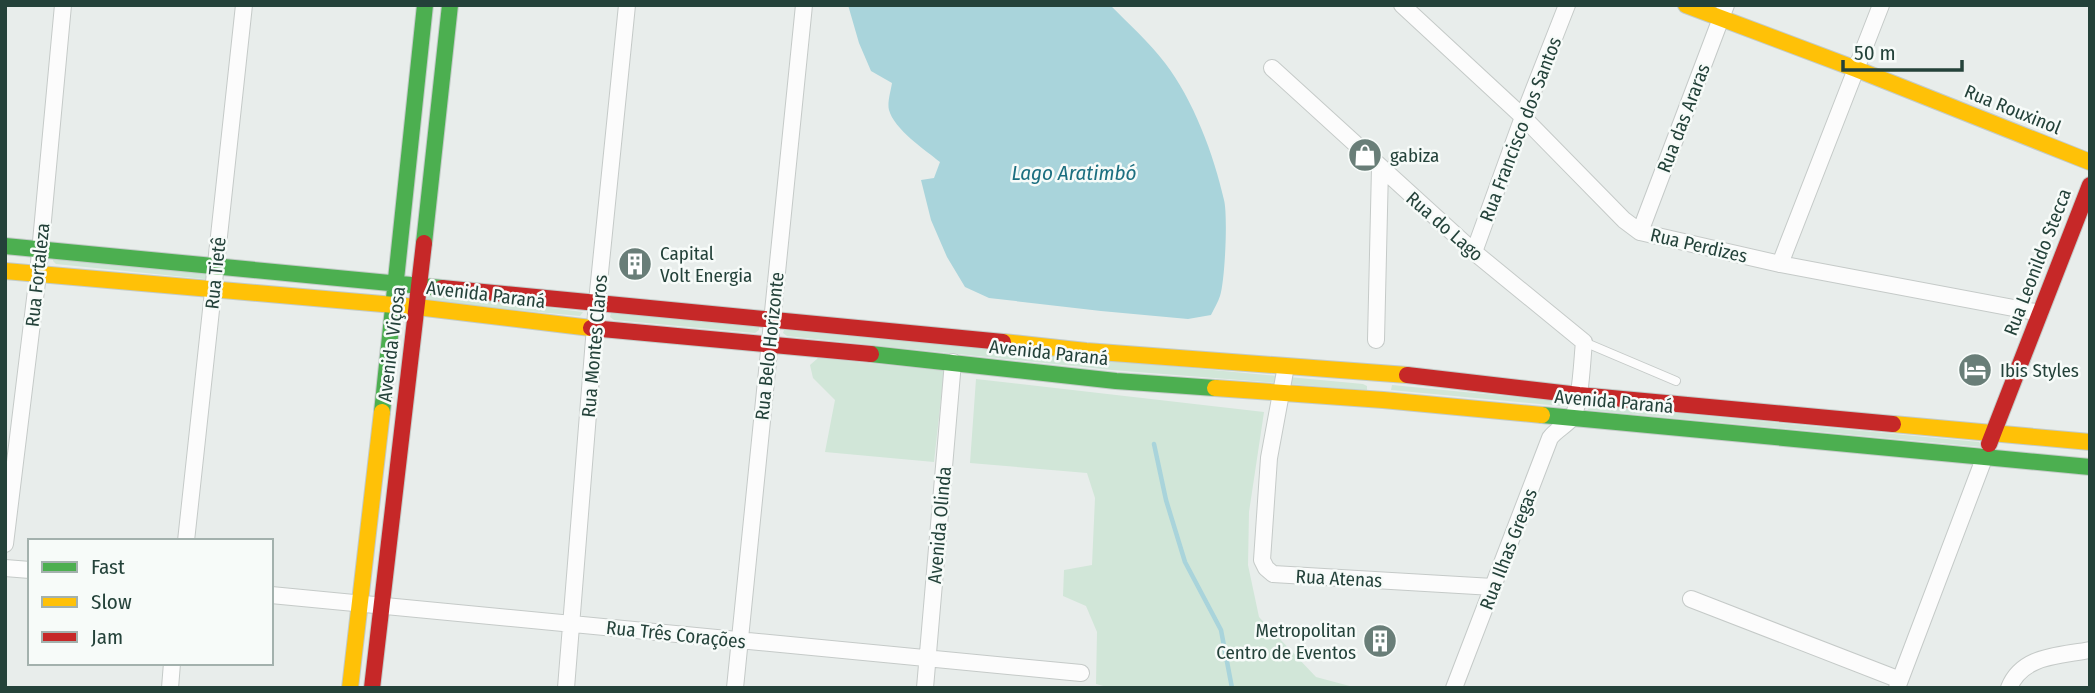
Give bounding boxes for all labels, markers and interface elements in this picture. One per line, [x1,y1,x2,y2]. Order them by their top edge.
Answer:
scale bar [1843,28,1962,72]
street label: Rua Francisco dos Santos [1475,34,1566,225]
text: 50 m [1854,40,1896,66]
street label: Rua das Araras [1652,61,1715,176]
street label: Rua Rouxinol [1961,80,2065,139]
shop icon: gabiza [1346,136,1384,174]
place label: gabiza [1390,144,1439,167]
water label: Lago Aratimbó [1011,160,1137,186]
street label: Rua Leonildo Stecca [1999,185,2076,339]
street label: Rua do Lago [1401,187,1488,266]
street label: Rua Fortaleza [21,222,54,328]
street label: Rua Perdizes [1648,223,1750,268]
street label: Rua Tietê [200,236,231,310]
place label: Capital Volt Energia [660,242,752,287]
building icon: Capital Volt Energia [616,245,654,283]
street label: Rua Belo Horizonte [750,271,789,421]
street label: Rua Montes Claros [577,274,612,418]
street label: Avenida Paraná [425,276,547,313]
street label: Avenida Viçosa [373,285,410,403]
street label: Avenida Paraná [988,335,1110,370]
hotel icon: Ibis Styles [1956,351,1994,389]
place label: Ibis Styles [2000,359,2079,382]
street label: Avenida Paraná [1553,385,1674,418]
street label: Avenida Olinda [923,465,956,585]
street label: Rua Ilhas Gregas [1475,485,1542,613]
legend [28,539,273,665]
text: Fast [91,554,125,580]
street label: Rua Atenas [1295,565,1383,592]
text: Slow [91,589,132,615]
street label: Rua Três Corações [605,616,747,653]
place label: Metropolitan Centro de Eventos [1216,619,1356,664]
building icon: Metropolitan Centro de Eventos [1361,622,1399,660]
text: Jam [91,624,123,650]

